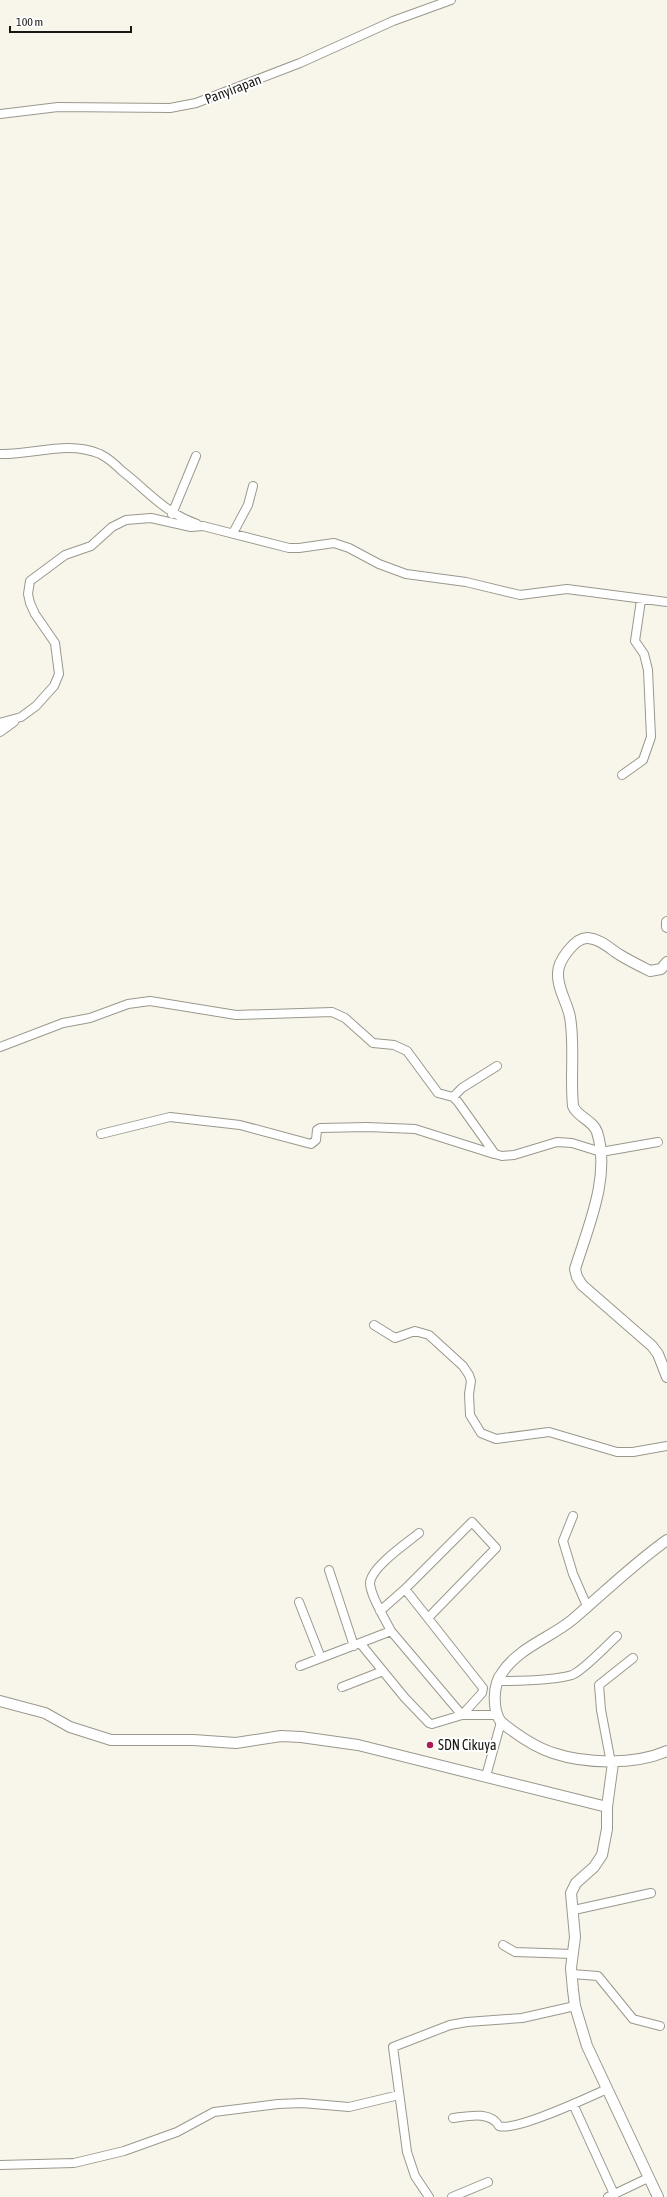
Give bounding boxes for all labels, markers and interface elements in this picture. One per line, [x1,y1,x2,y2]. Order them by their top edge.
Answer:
scale bar [10,8,131,34]
text: 100 m [16,15,43,29]
street label: Panyirapan [203,71,263,107]
place label: SDN Cikuya [438,1737,496,1753]
marker: SDN Cikuya [425,1740,435,1750]

